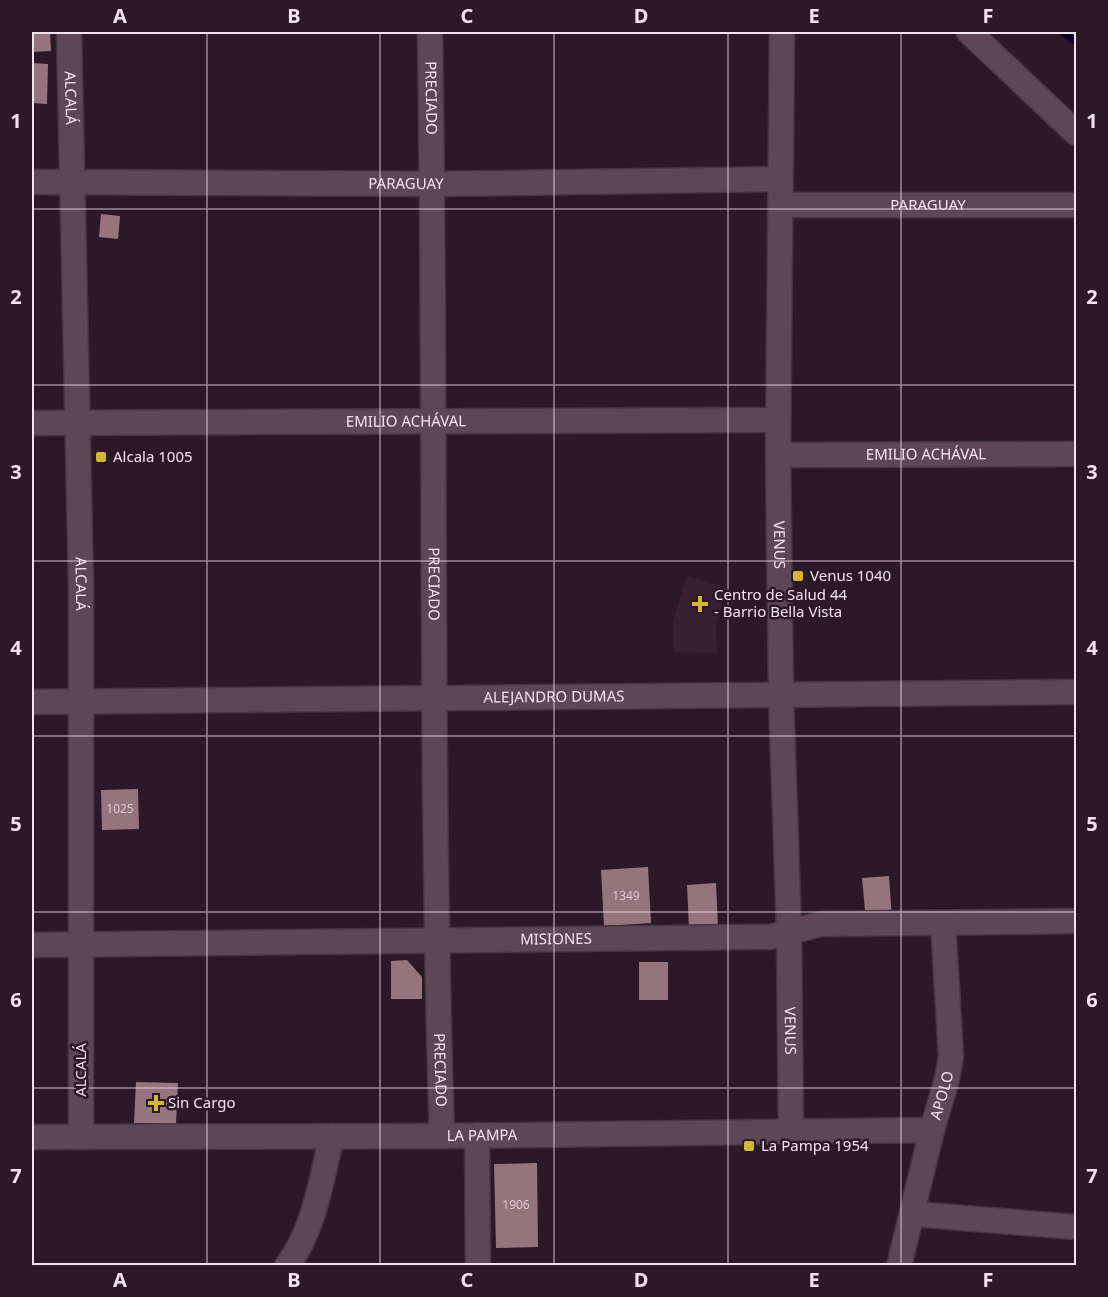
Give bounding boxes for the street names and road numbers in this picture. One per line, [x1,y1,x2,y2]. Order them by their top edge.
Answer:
street label: PRECIADO [421,61,442,135]
street label: ALCALÁ [61,71,82,125]
street label: PARAGUAY [368,173,444,193]
street label: PARAGUAY [890,194,966,214]
street label: EMILIO ACHÁVAL [346,410,466,431]
street label: EMILIO ACHÁVAL [866,443,986,464]
street label: VENUS [770,521,790,569]
street label: PRECIADO [425,547,445,621]
street label: ALCALÁ [71,557,92,611]
street label: ALEJANDRO DUMAS [483,685,625,707]
street label: MISIONES [520,928,592,949]
street label: VENUS [781,1007,801,1055]
street label: PRECIADO [430,1033,452,1107]
street label: ALCALÁ [70,1043,90,1097]
street label: APOLO [925,1070,957,1122]
street label: LA PAMPA [446,1124,518,1145]

